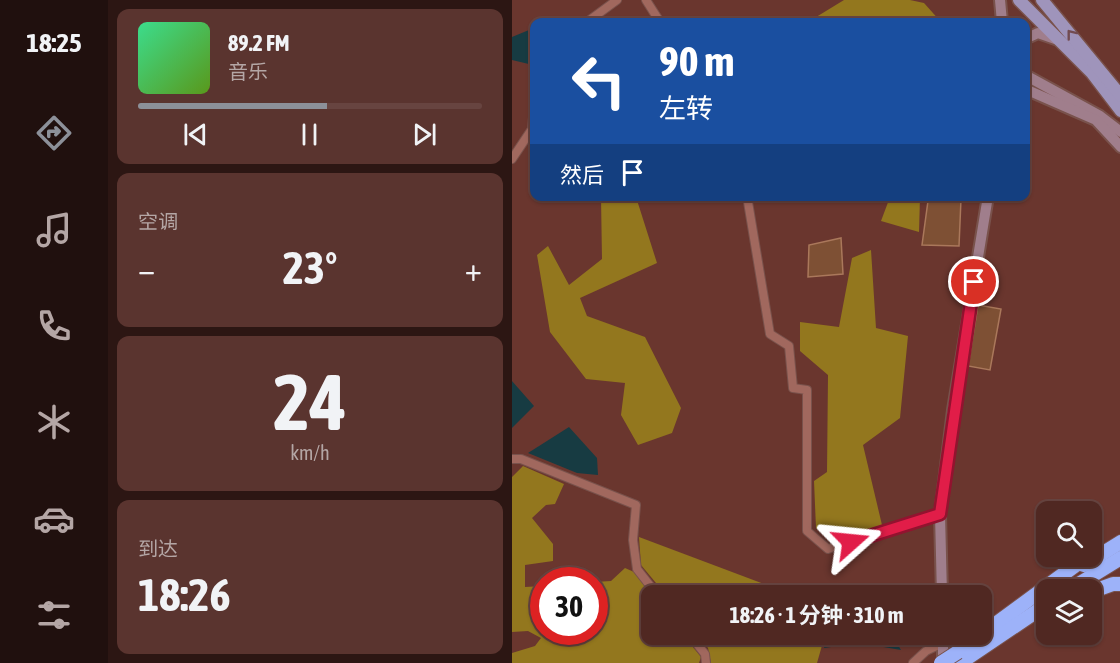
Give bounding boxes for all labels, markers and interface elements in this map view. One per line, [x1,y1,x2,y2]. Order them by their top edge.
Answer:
text: 18:25 [26,27,82,58]
text: 89.2 FM [228,30,290,56]
one-way arrow [1068,30,1079,41]
text: 90 m [659,37,734,85]
icon: left [560,42,638,120]
text: 音乐 [228,60,268,83]
text: 左转 [659,93,713,124]
icon: directions [33,112,75,154]
icon: previous [179,118,212,151]
icon: pause [293,118,326,151]
icon: next [408,118,441,151]
icon: arrive [616,156,649,189]
text: 然后 [560,162,604,188]
icon: music [33,209,75,251]
text: 空调 [138,210,178,233]
text: 23° [283,242,337,294]
text: − [138,250,155,288]
text: + [465,250,482,288]
pin [948,256,999,307]
icon: arrive [957,265,990,298]
icon: phone [33,305,75,347]
text: 24 [273,357,347,447]
icon: climate [33,401,75,443]
text: km/h [290,441,330,464]
icon: car [33,498,75,540]
map controls [1036,501,1102,645]
button: search [1036,501,1102,567]
position arrow [819,510,883,574]
text: 到达 [138,537,178,560]
speed limit sign: 30 [530,567,608,645]
text: 18:26 [138,569,231,621]
button: layers [1036,579,1102,645]
icon: filters [33,594,75,636]
text: 18:26 · 1 分钟 · 310 m [730,602,903,628]

